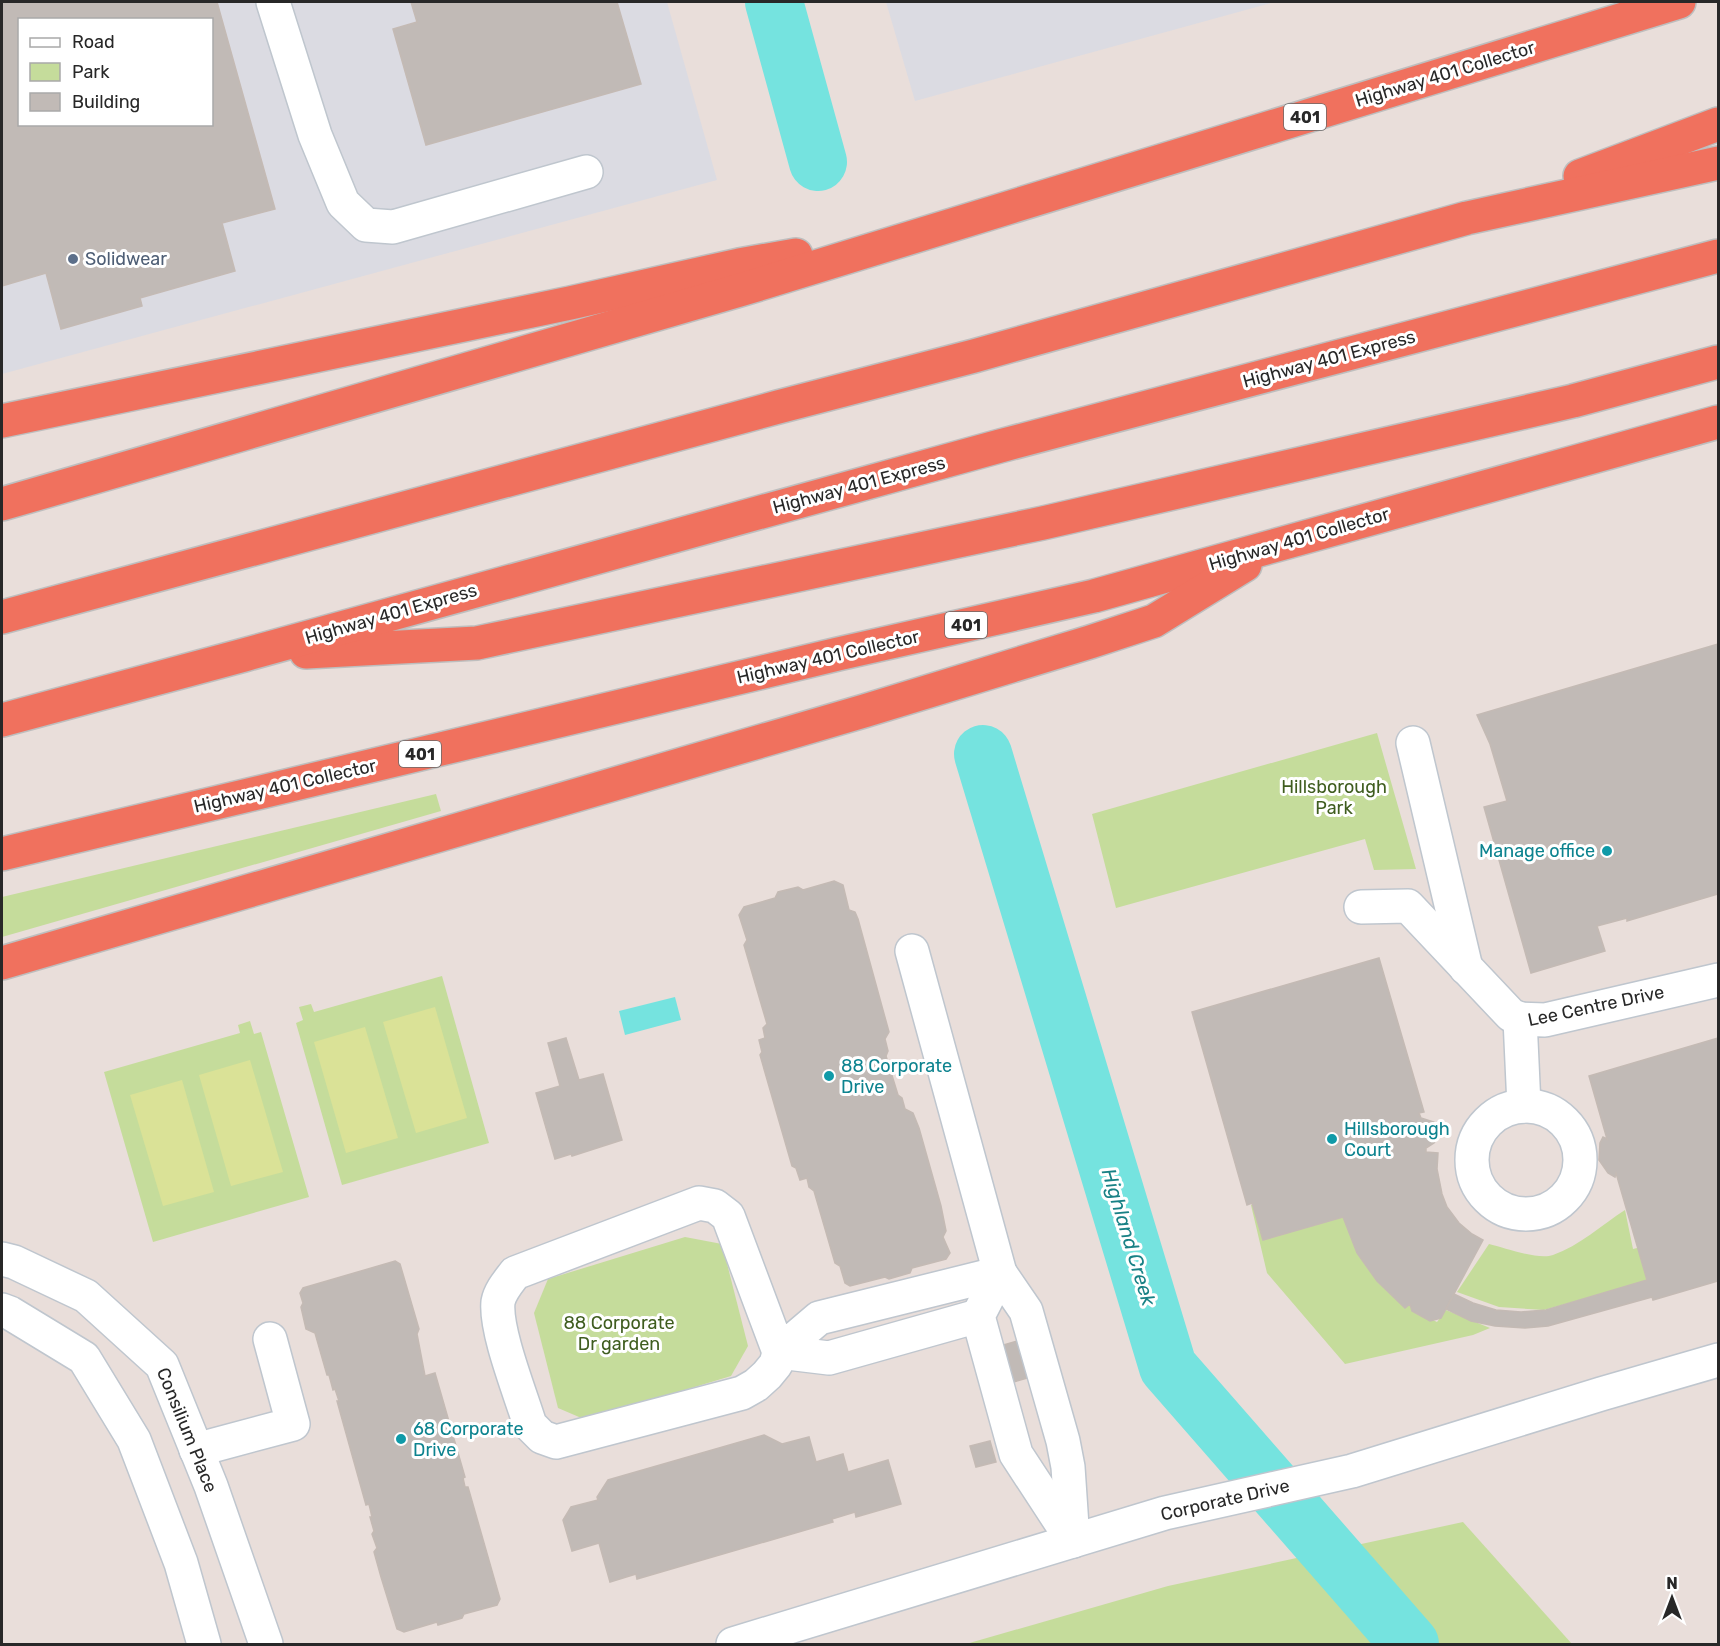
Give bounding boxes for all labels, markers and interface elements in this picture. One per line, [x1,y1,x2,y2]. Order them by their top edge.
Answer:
legend [18,18,213,126]
text: Road [72,31,115,53]
street label: Highway 401 Collector [1353,36,1538,112]
text: Park [72,61,110,83]
text: Building [72,91,140,113]
road number: 401 [1284,104,1326,130]
place label: Solidwear [85,248,167,270]
marker: Solidwear [66,252,80,266]
street label: Highway 401 Express [1240,325,1418,393]
street label: Highway 401 Express [770,451,948,519]
street label: Highway 401 Collector [1206,503,1392,575]
street label: Highway 401 Express [303,579,479,649]
road number: 401 [945,612,987,638]
street label: Highway 401 Collector [735,625,922,689]
road number: 401 [399,741,441,767]
street label: Highway 401 Collector [192,754,379,818]
park label: Hillsborough Park [1281,776,1387,819]
place label: Manage office [1479,840,1595,862]
marker: Manage office [1600,844,1614,858]
street label: Lee Centre Drive [1526,981,1666,1031]
place label: 88 Corporate Drive [841,1055,952,1098]
marker: 88 Corporate Drive [822,1069,836,1083]
place label: Hillsborough Court [1344,1118,1450,1161]
marker: Hillsborough Court [1325,1132,1339,1146]
water label: Highland Creek [1097,1165,1161,1309]
park label: 88 Corporate Dr garden [563,1312,675,1355]
street label: Consilium Place [152,1364,222,1496]
place label: 68 Corporate Drive [413,1418,524,1461]
marker: 68 Corporate Drive [394,1432,408,1446]
street label: Corporate Drive [1158,1474,1292,1526]
north arrow [1642,1568,1702,1628]
text: N [1666,1574,1678,1593]

